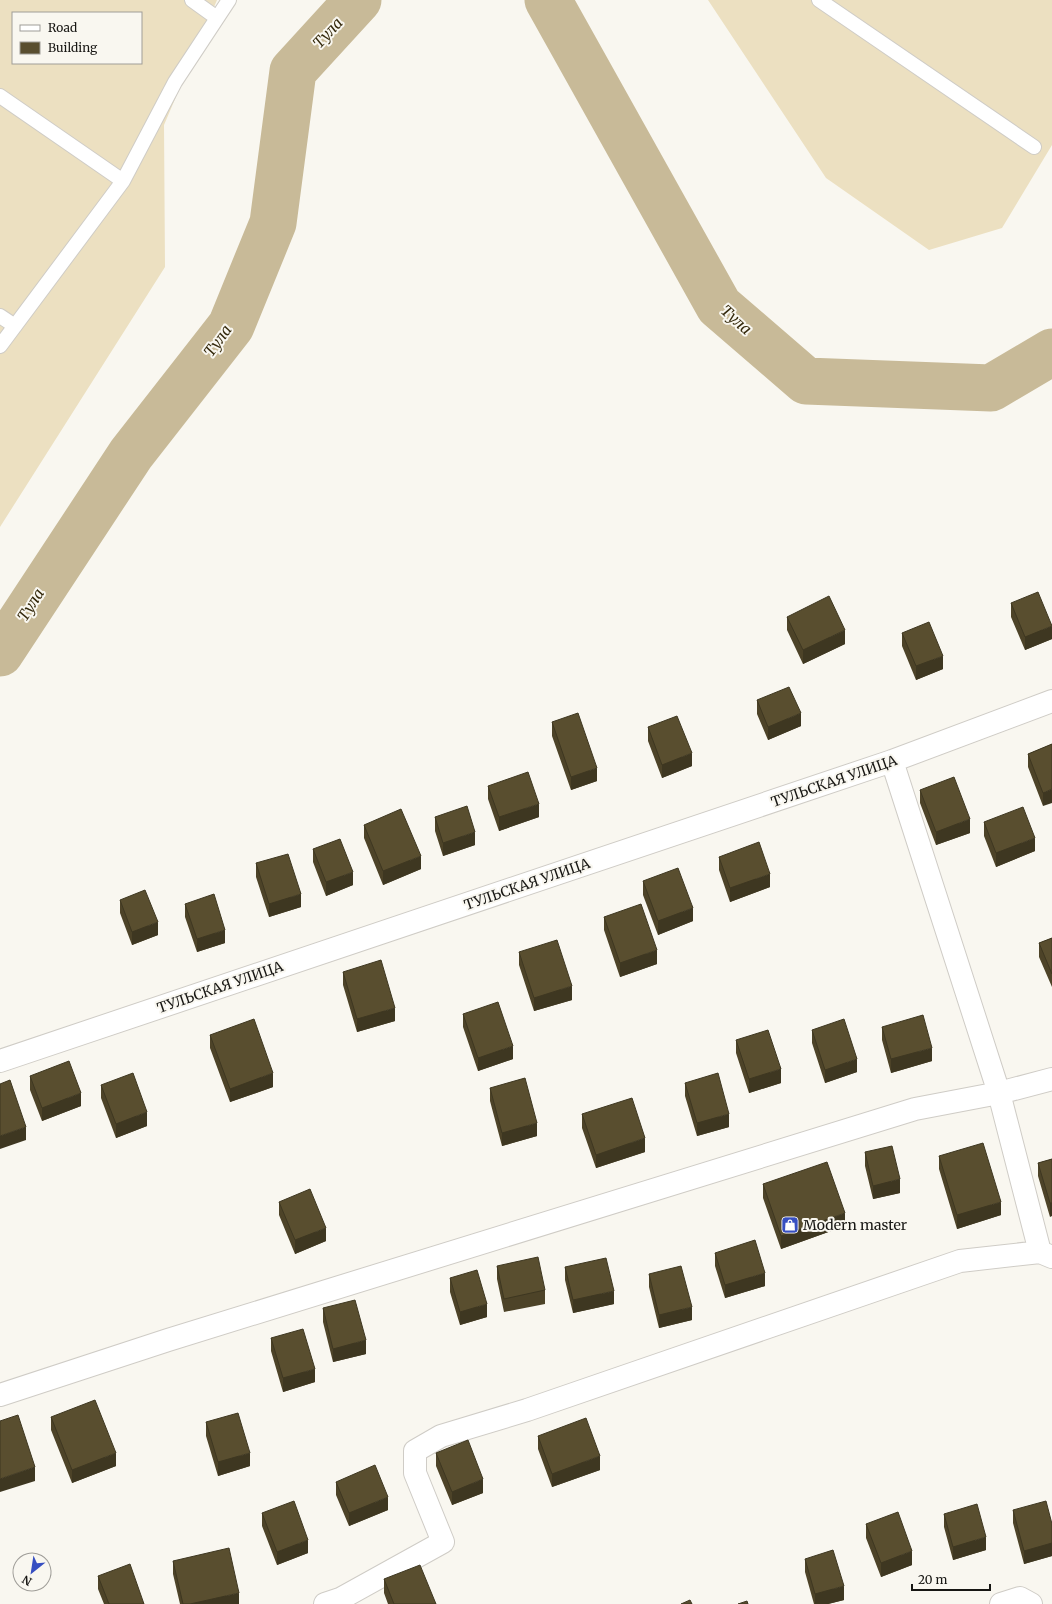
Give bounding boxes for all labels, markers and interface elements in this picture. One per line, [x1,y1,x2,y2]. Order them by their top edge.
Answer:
legend [12,12,142,64]
water label: Тула [309,13,347,52]
text: Road [48,20,77,35]
text: Building [48,40,98,55]
water label: Тула [717,301,756,338]
water label: Тула [200,321,236,360]
water label: Тула [13,585,48,625]
street label: ТУЛЬСКАЯ УЛИЦА [769,751,899,811]
street label: ТУЛЬСКАЯ УЛИЦА [462,854,592,914]
street label: ТУЛЬСКАЯ УЛИЦА [155,957,285,1017]
shop icon: Modern master [780,1215,800,1235]
place label: Modern master [803,1216,907,1234]
north arrow [12,1552,52,1592]
scale bar [912,1566,990,1592]
text: N [19,1572,34,1589]
text: 20 m [918,1572,947,1587]

